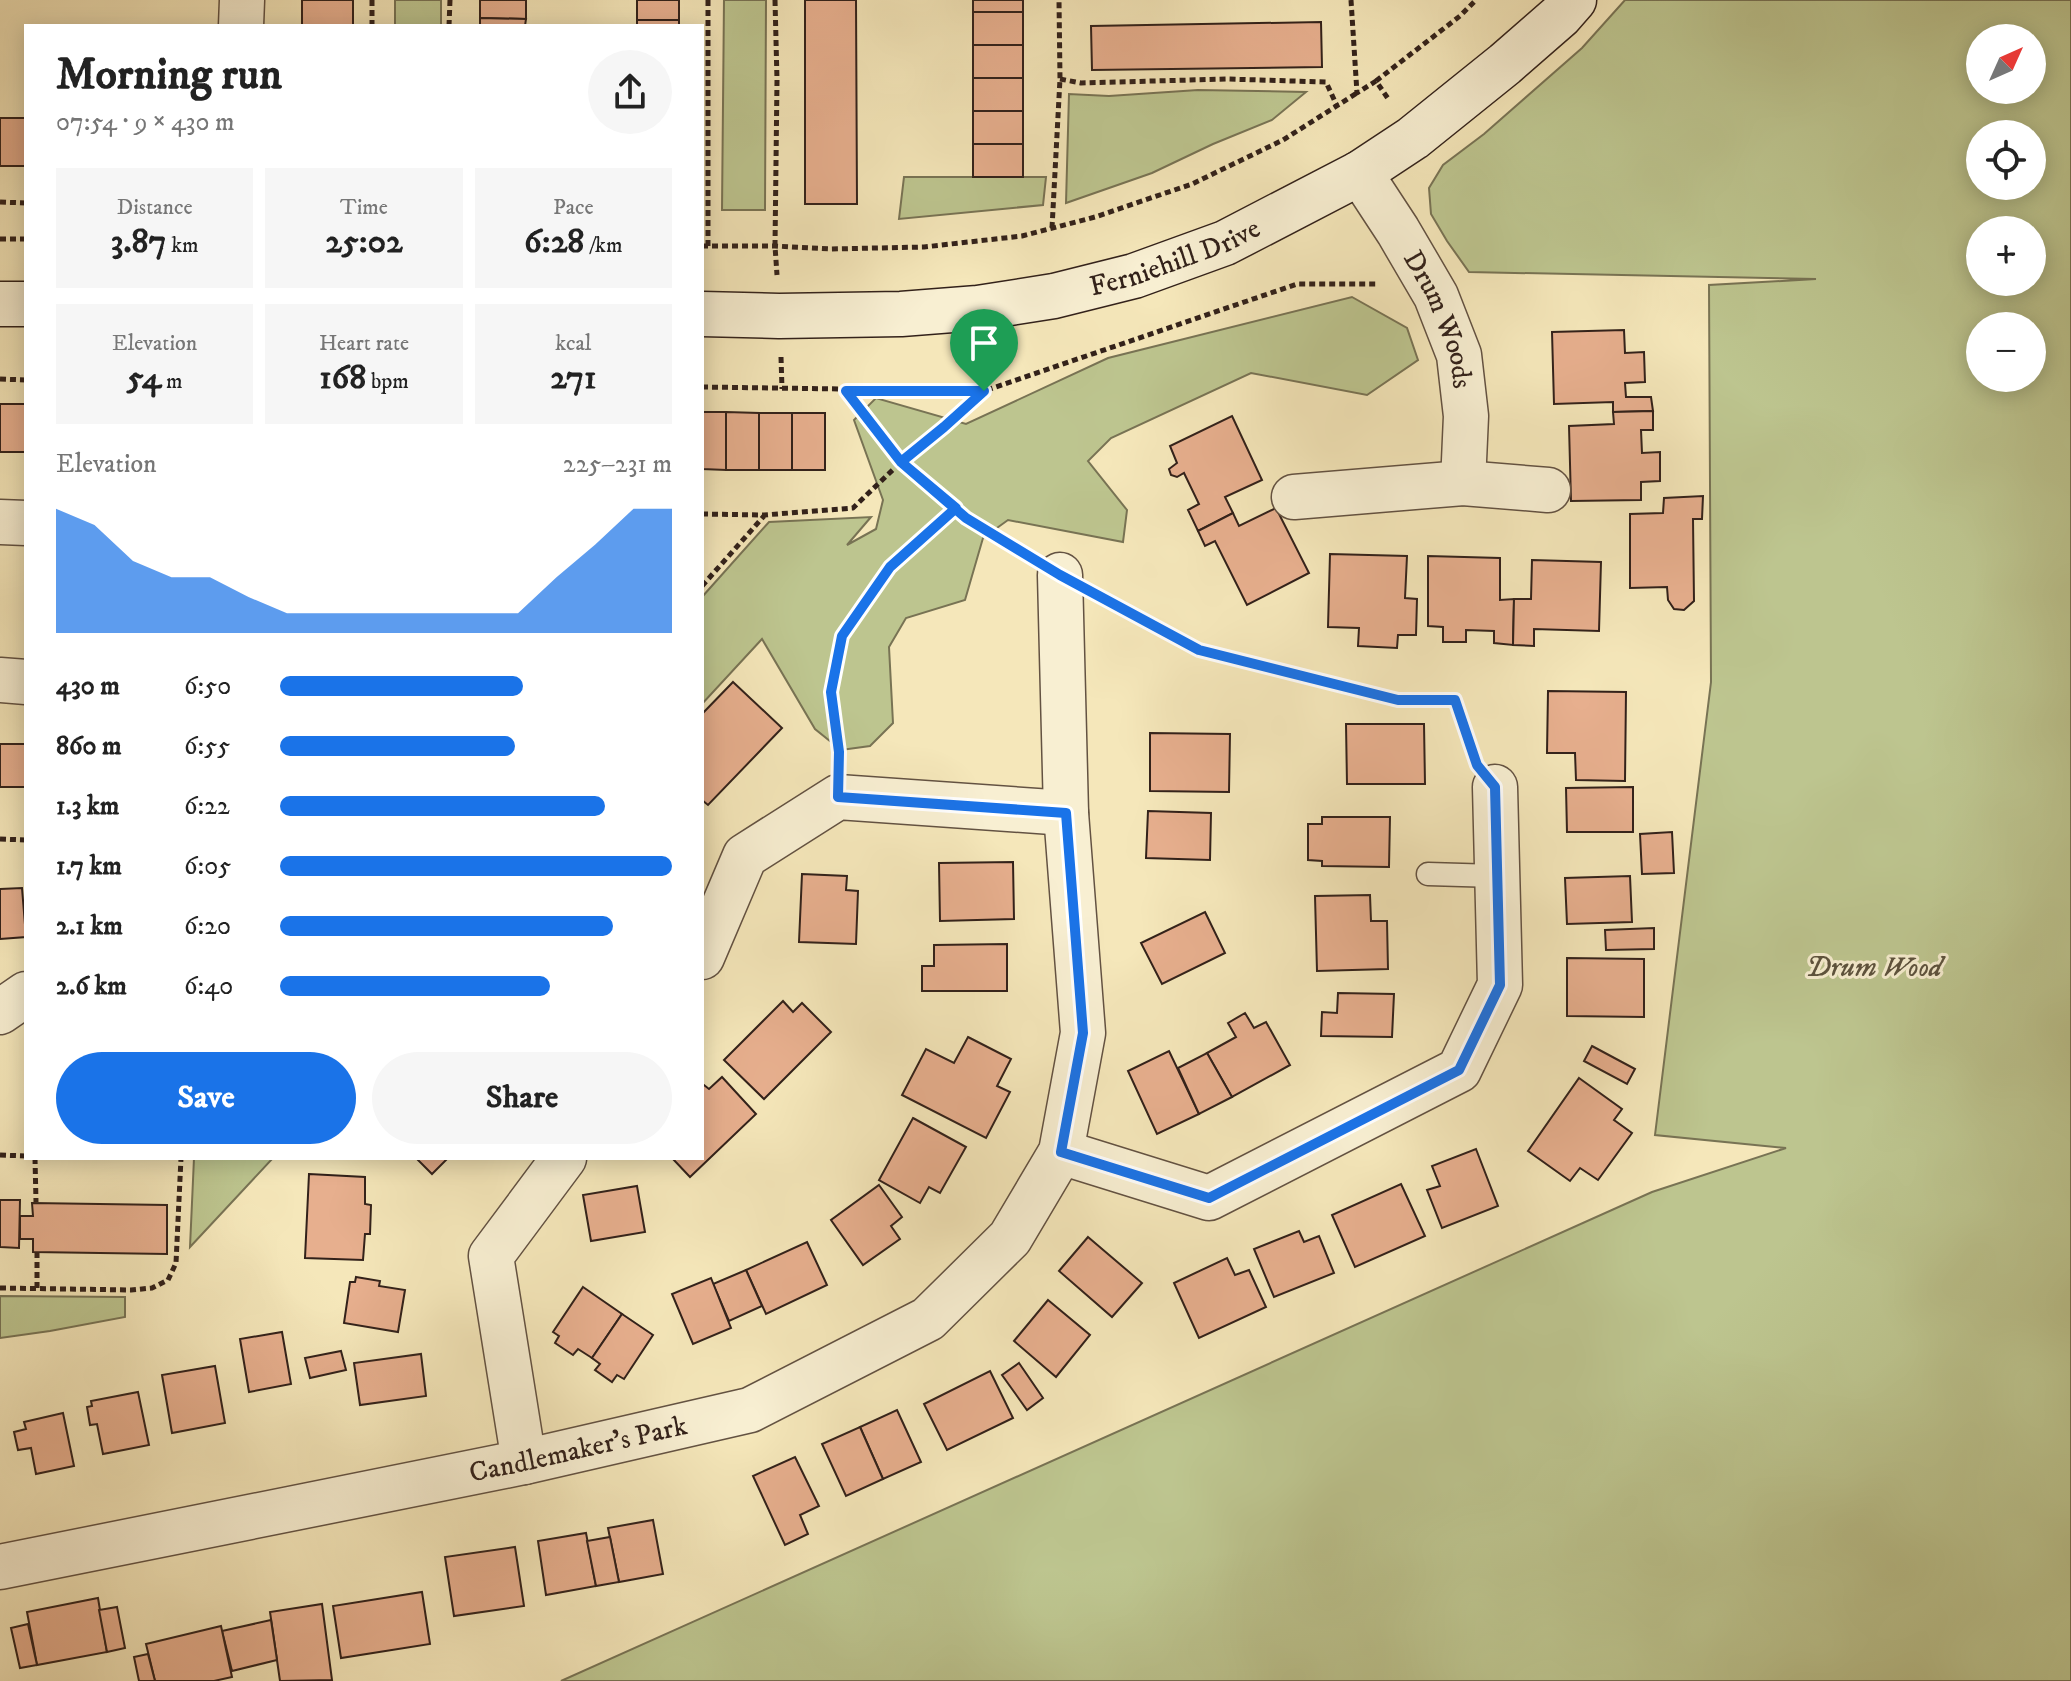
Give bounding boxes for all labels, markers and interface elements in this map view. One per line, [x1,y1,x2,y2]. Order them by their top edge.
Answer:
north arrow [1966,24,2046,104]
map controls [1966,24,2046,392]
text: Morning run [56,48,282,103]
button: share [588,50,672,134]
text: 07:54 · 9 × 430 m [56,106,235,139]
button: locate [1966,120,2046,200]
text: Distance [117,194,193,221]
text: Time [340,194,388,221]
text: Pace [553,194,594,221]
street label: Ferniehill Drive [1086,210,1266,304]
button: + [1966,216,2046,296]
text: 3.87 [111,221,166,263]
text: 25:02 [325,221,403,263]
text: 6:28 [524,221,584,263]
text: km [166,232,199,259]
text: /km [584,232,623,259]
street label: Drum Woods [1396,244,1480,390]
pin [950,309,1018,391]
button: − [1966,312,2046,392]
icon: arrive [962,321,1006,365]
text: Elevation [112,330,197,357]
text: Heart rate [319,330,409,357]
text: kcal [555,330,591,357]
text: 54 [127,357,161,399]
text: 168 [319,357,366,399]
text: 271 [550,357,596,399]
text: m [161,368,183,395]
text: bpm [366,368,409,395]
text: Elevation [56,448,157,481]
text: 225–231 m [563,448,672,481]
text: 430 m [56,670,120,703]
text: 6:50 [184,670,231,703]
text: 860 m [56,730,122,763]
text: 6:55 [184,730,230,763]
text: 1.3 km [56,790,119,823]
text: 6:22 [184,790,230,823]
text: 1.7 km [56,850,122,883]
text: 6:05 [184,850,231,883]
text: 2.1 km [56,910,123,943]
text: 6:20 [184,910,231,943]
park label: Drum Wood [1806,950,1946,985]
text: 2.6 km [56,970,127,1003]
text: 6:40 [184,970,233,1003]
button: Save [56,1052,356,1144]
button: Share [372,1052,672,1144]
street label: Candlemaker's Park [466,1408,690,1490]

